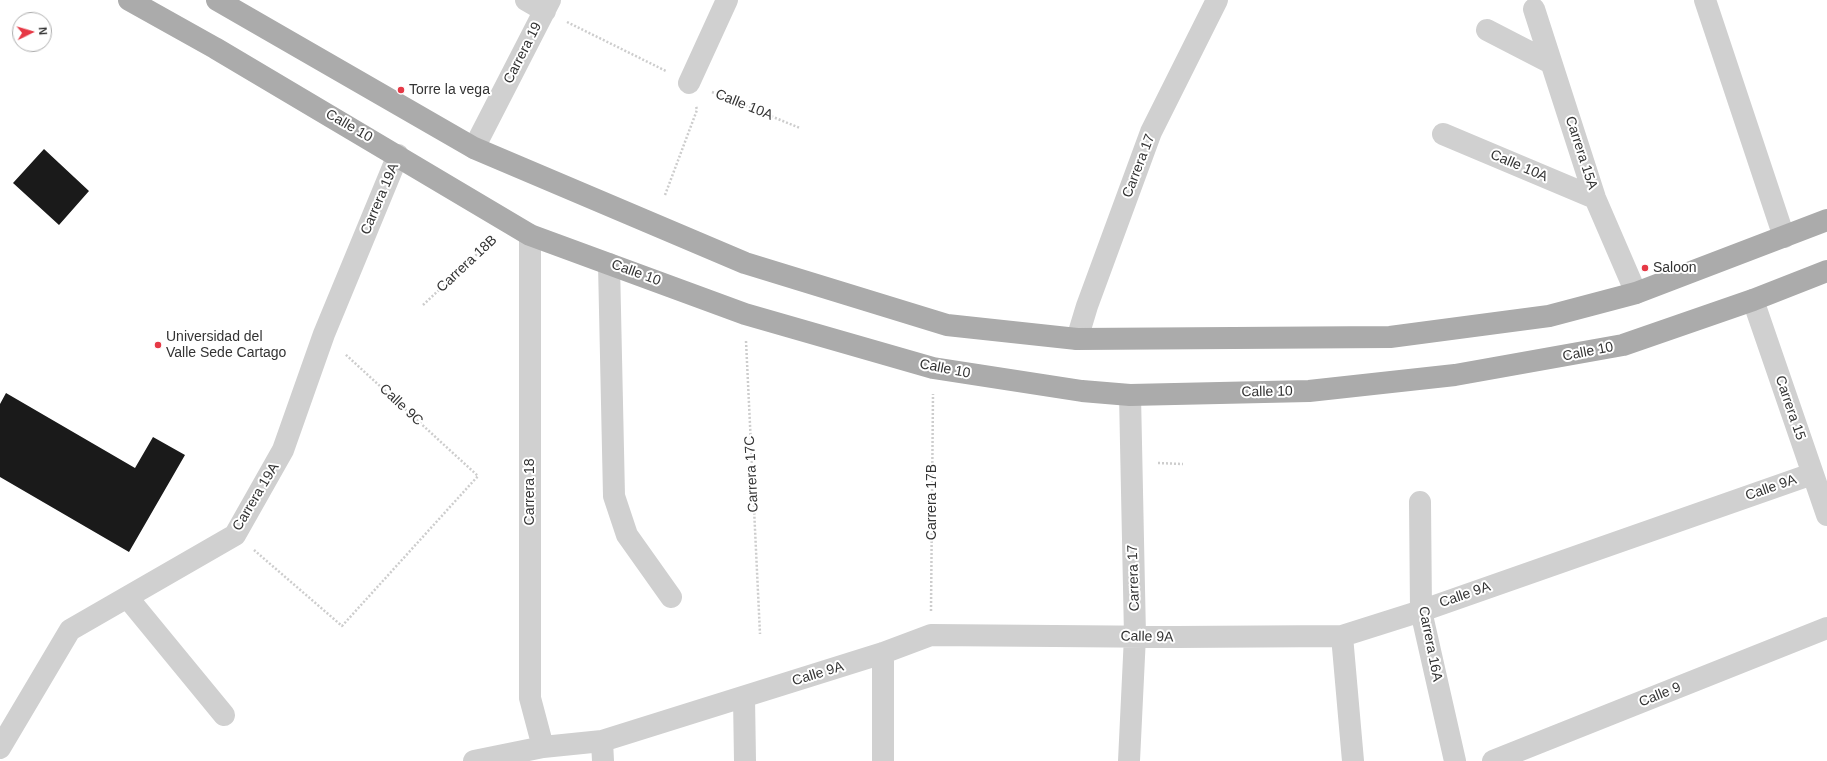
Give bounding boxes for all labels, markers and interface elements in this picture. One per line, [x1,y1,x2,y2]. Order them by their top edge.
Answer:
north arrow [12,12,52,52]
street label: Carrera 19 [500,19,546,87]
text: N [37,27,49,36]
place label: Torre la vega [409,82,490,98]
marker: Torre la vega [396,85,406,95]
street label: Calle 10A [713,86,775,124]
street label: Calle 10 [323,106,375,146]
street label: Carrera 15A [1561,114,1601,192]
street label: Carrera 17 [1119,132,1159,200]
street label: Calle 10A [1488,146,1550,186]
street label: Carrera 19A [357,161,403,237]
street label: Carrera 18B [433,232,501,296]
street label: Calle 10 [609,256,663,290]
place label: Saloon [1653,260,1697,276]
marker: Saloon [1640,263,1650,273]
place label: Universidad del Valle Sede Cartago [166,329,286,362]
street label: Calle 10 [1561,339,1615,365]
marker: Universidad del Valle Sede Cartago [153,340,163,350]
street label: Calle 10 [918,356,972,382]
street label: Carrera 15 [1771,374,1809,442]
street label: Calle 9C [376,381,426,429]
street label: Calle 10 [1241,383,1293,401]
street label: Carrera 17C [742,435,762,513]
street label: Carrera 18 [522,459,538,525]
street label: Carrera 19A [229,460,283,534]
street label: Carrera 17B [924,464,940,540]
street label: Calle 9A [1743,471,1799,505]
street label: Carrera 17 [1124,544,1144,612]
street label: Calle 9A [1437,578,1493,612]
street label: Carrera 16A [1414,605,1446,683]
street label: Calle 9A [1120,628,1174,646]
street label: Calle 9A [790,658,846,690]
street label: Calle 9 [1637,679,1683,711]

